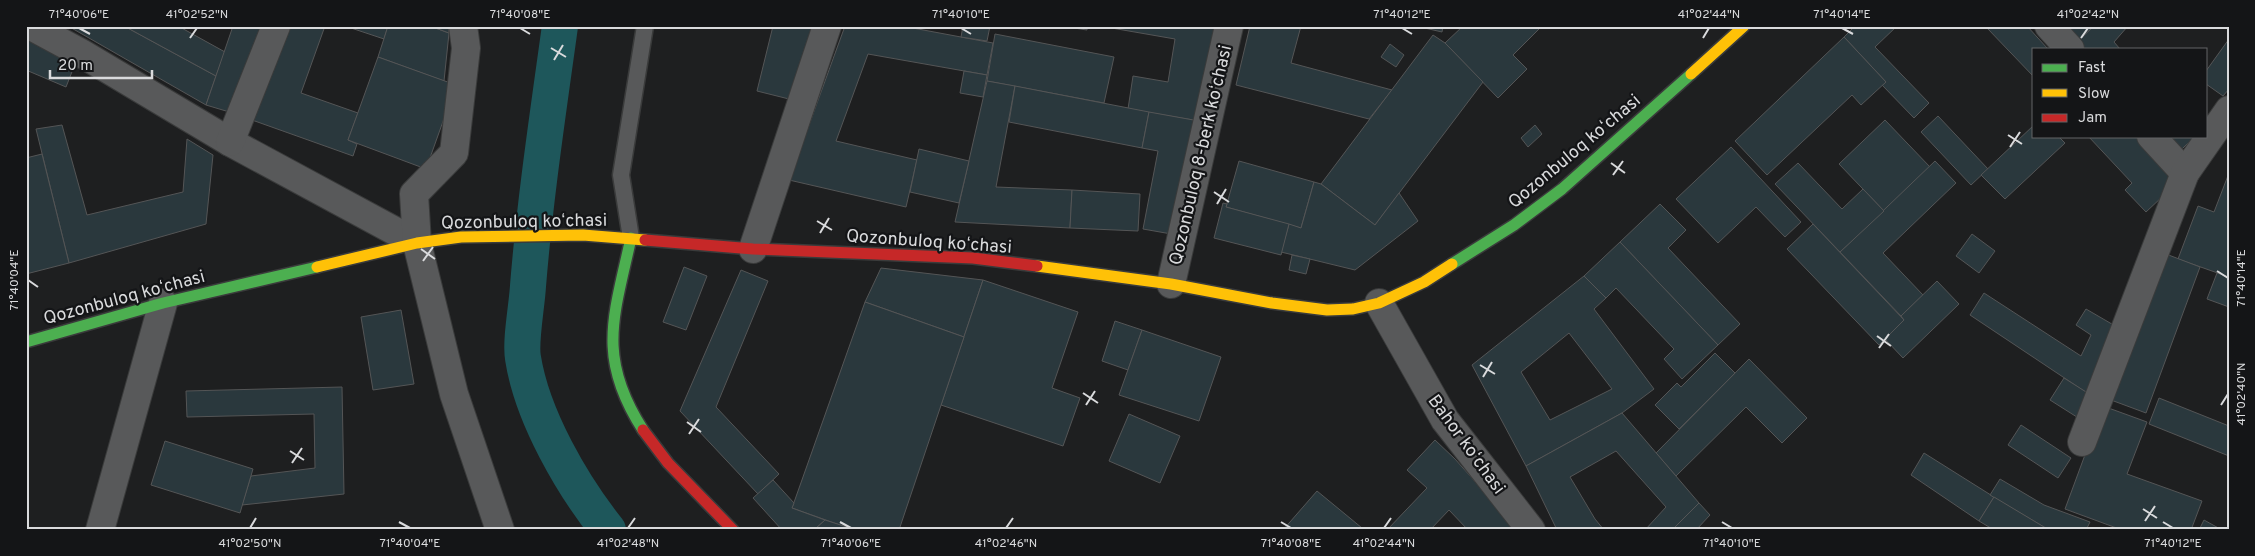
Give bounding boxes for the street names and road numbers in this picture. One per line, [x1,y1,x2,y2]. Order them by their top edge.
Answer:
street label: Qozonbuloq 8-berk koʻchasi [1165,43,1238,268]
street label: Qozonbuloq koʻchasi [1504,90,1646,214]
street label: Qozonbuloq koʻchasi [441,210,607,235]
street label: Qozonbuloq koʻchasi [845,225,1013,260]
street label: Qozonbuloq koʻchasi [41,266,208,331]
street label: Bahor koʻchasi [1422,390,1510,499]

